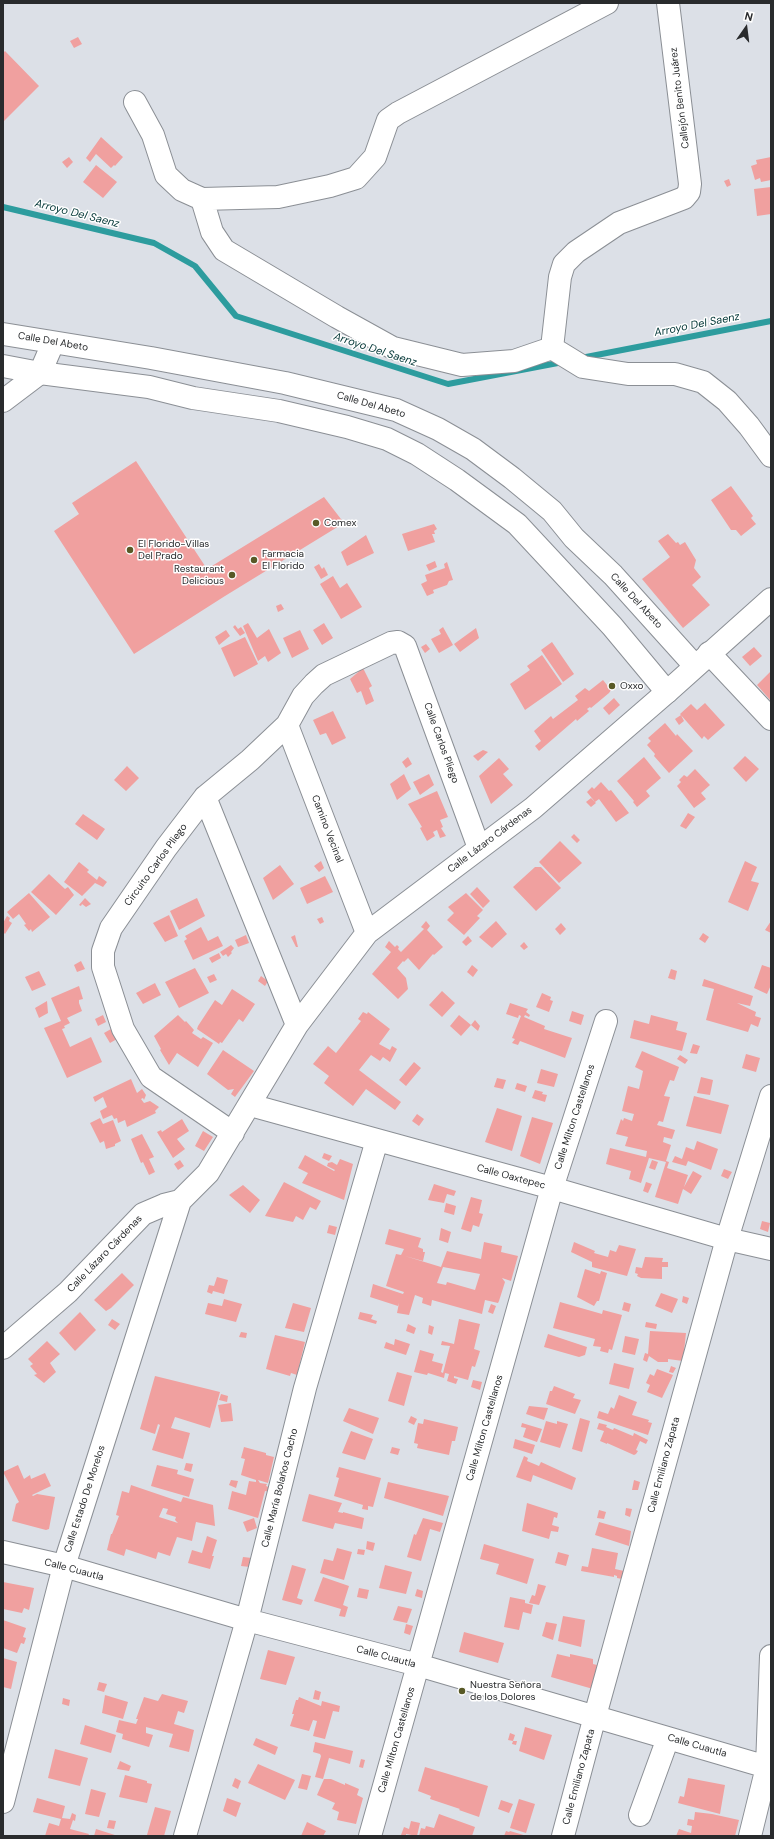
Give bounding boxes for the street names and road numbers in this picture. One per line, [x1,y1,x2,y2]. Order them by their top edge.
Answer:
street label: Callejón Benito Juárez [668,47,692,149]
street label: Calle Del Abeto [17,330,89,354]
street label: Calle Del Abeto [335,389,407,421]
street label: Calle Del Abeto [607,571,665,631]
street label: Calle Carlos Pliego [421,701,461,785]
street label: Camino Vecinal [309,793,345,865]
street label: Calle Lázaro Cárdenas [445,804,535,876]
street label: Circuito Carlos Pliego [122,821,190,909]
street label: Calle Milton Castellanos [552,1063,598,1171]
street label: Calle Oaxtepec [475,1162,547,1192]
street label: Calle Lázaro Cárdenas [65,1213,145,1295]
street label: Calle Milton Castellanos [464,1373,506,1483]
street label: Calle Emiliano Zapata [645,1416,683,1514]
street label: Calle María Bolaños Cacho [259,1427,301,1549]
street label: Calle Estado De Morelos [62,1444,108,1554]
street label: Calle Cuautla [43,1556,105,1584]
street label: Calle Cuautla [355,1643,417,1671]
street label: Calle Milton Castellanos [376,1685,418,1795]
street label: Calle Emiliano Zapata [560,1728,598,1826]
street label: Calle Cuautla [666,1732,728,1760]

